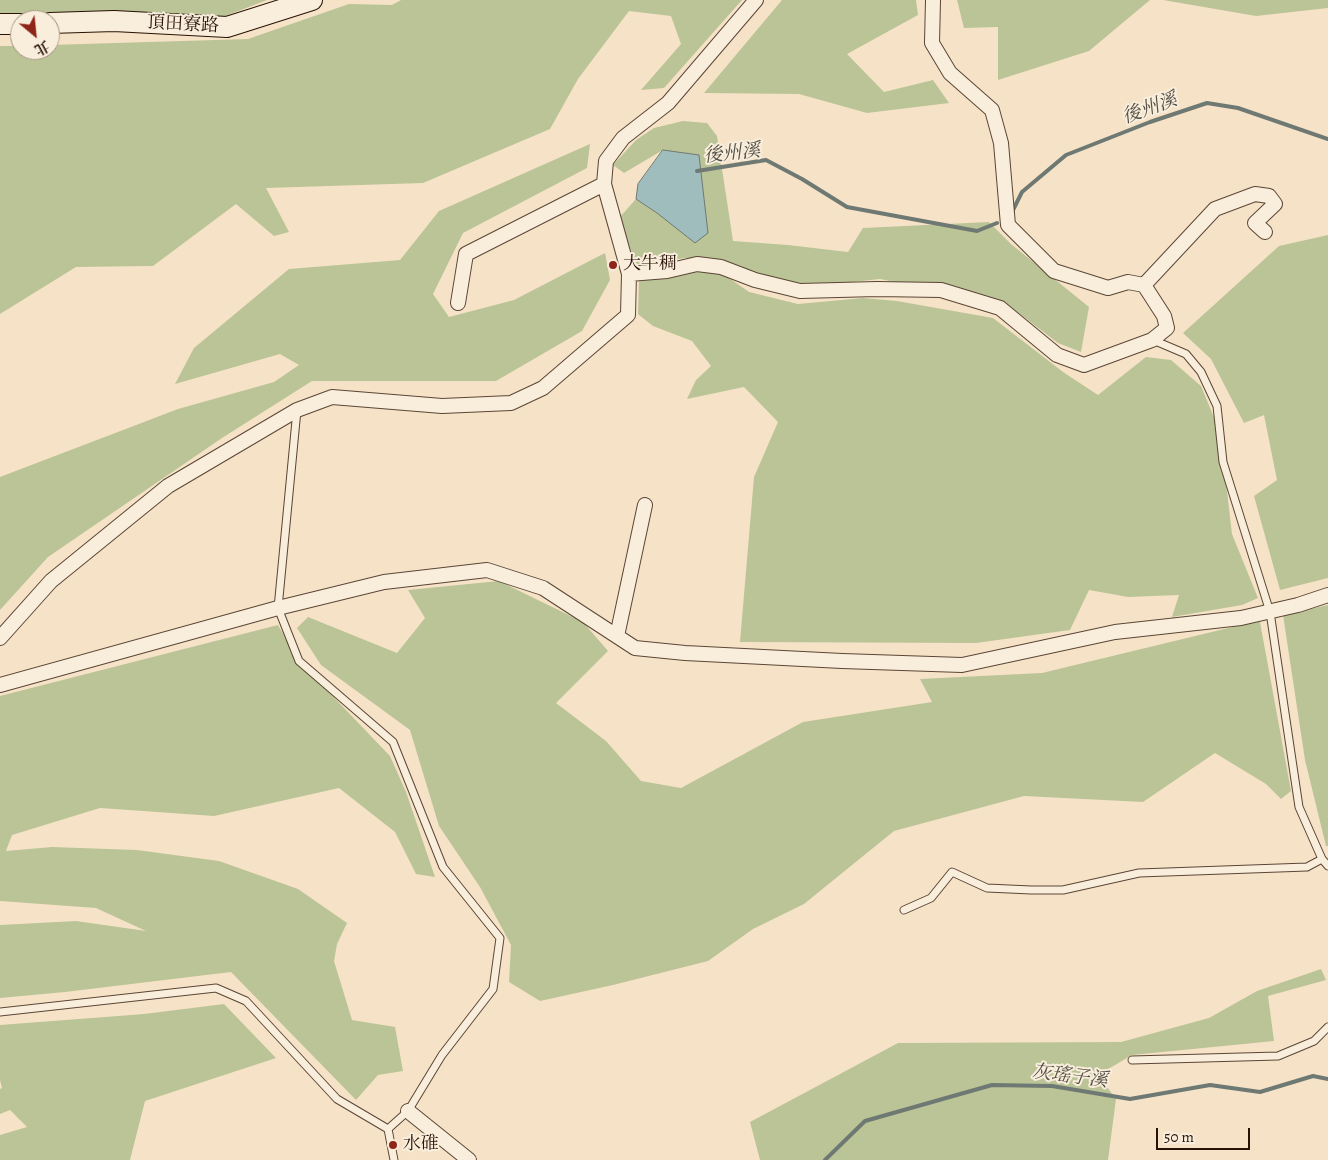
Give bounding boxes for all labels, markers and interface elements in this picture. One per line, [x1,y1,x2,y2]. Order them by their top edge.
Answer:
north arrow [10,10,60,60]
street label: 頂田寮路 [146,12,220,38]
text: 北 [31,36,52,59]
water label: 後州溪 [1119,89,1181,129]
water label: 後州溪 [702,140,762,168]
place label: 大牛稠 [623,254,677,276]
marker: 大牛稠 [607,259,619,271]
water label: 灰瑤子溪 [1031,1061,1109,1093]
scale bar [1158,1118,1252,1150]
text: 50 m [1164,1127,1194,1147]
place label: 水碓 [403,1134,439,1156]
marker: 水碓 [387,1139,399,1151]

